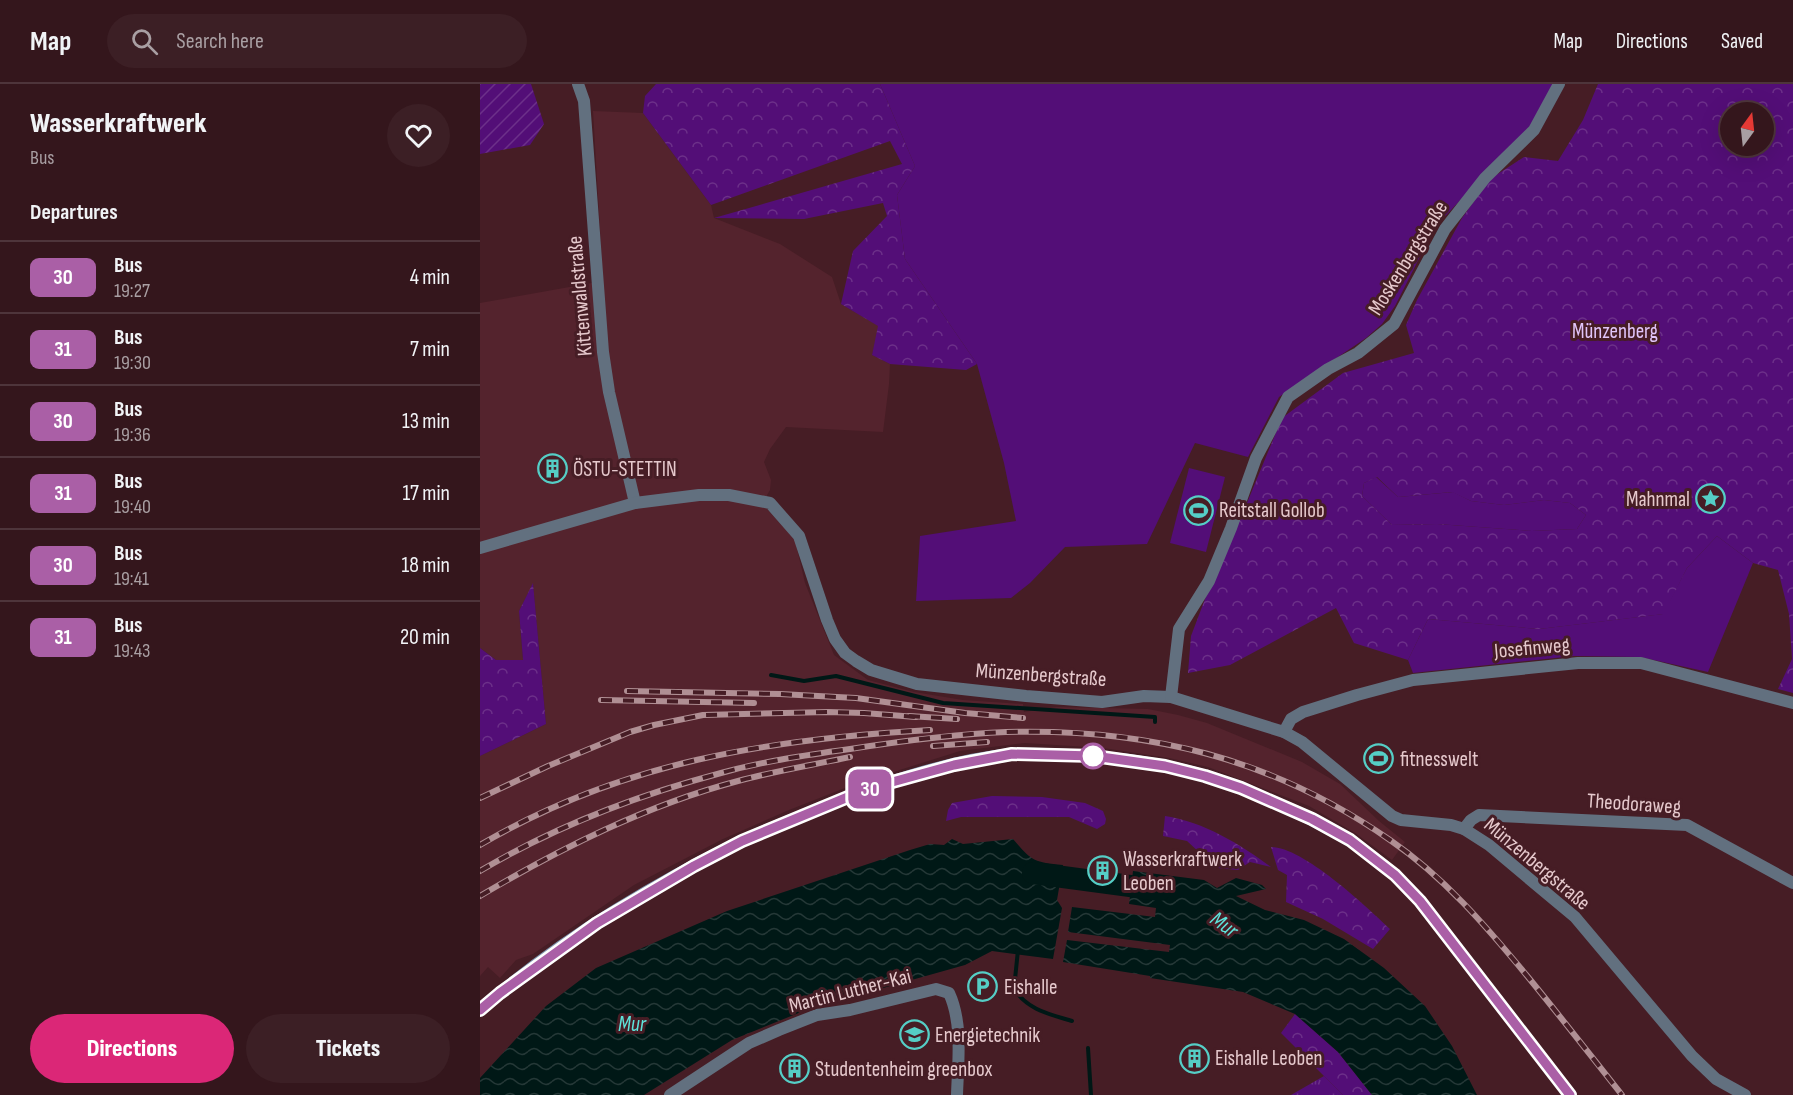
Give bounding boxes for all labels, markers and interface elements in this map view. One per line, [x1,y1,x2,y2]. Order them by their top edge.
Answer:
search box [107,14,527,68]
text: Map [30,25,71,58]
icon: search [128,25,161,58]
text: Search here [176,28,264,55]
text: Map [1553,29,1583,54]
text: Directions [1616,29,1688,54]
text: Saved [1721,29,1763,54]
north arrow [1720,102,1774,156]
map controls [1720,102,1774,156]
button: heart [387,104,450,167]
text: Wasserkraftwerk [30,107,207,140]
text: Bus [30,146,54,170]
street label: Moskenbergstraße [1363,196,1453,320]
text: Departures [30,199,118,226]
street label: Kittenwaldstraße [562,235,598,357]
text: Bus [114,252,143,279]
text: 4 min [410,264,450,291]
text: 30 [53,265,73,290]
text: 19:27 [114,279,150,303]
park label: Münzenberg [1572,319,1658,344]
text: Bus [114,324,143,351]
text: 7 min [410,336,450,363]
text: 31 [54,337,72,362]
text: 19:30 [114,351,151,375]
text: Bus [114,396,143,423]
text: 13 min [402,408,450,435]
text: 30 [53,409,73,434]
text: 19:36 [114,423,151,447]
building icon: ÖSTU-STETTIN [536,453,568,485]
place label: ÖSTU-STETTIN [573,457,677,482]
text: Bus [114,468,143,495]
text: 17 min [402,480,450,507]
text: 31 [54,481,72,506]
place icon: Mahnmal [1695,483,1727,515]
place label: Mahnmal [1626,487,1690,512]
sports icon: Reitstall Gollob [1182,494,1214,526]
text: 19:40 [114,495,151,519]
place label: Reitstall Gollob [1219,498,1325,523]
text: Bus [114,540,143,567]
text: 18 min [402,552,450,579]
text: 30 [53,553,73,578]
text: 19:41 [114,567,149,591]
text: Bus [114,612,143,639]
text: 20 min [400,624,450,651]
text: 31 [54,625,72,650]
street label: Josefinweg [1492,632,1571,664]
text: 19:43 [114,639,150,663]
street label: Münzenbergstraße [975,658,1107,692]
unlabelled marker [1080,743,1106,769]
sports icon: fitnesswelt [1363,743,1395,775]
place label: fitnesswelt [1400,747,1478,772]
line badge: 30 [843,770,897,808]
text: 30 [860,777,880,802]
street label: Theodoraweg [1586,788,1682,820]
street label: Münzenbergstraße [1479,812,1595,916]
place label: Wasserkraftwerk Leoben [1123,847,1242,896]
building icon: Wasserkraftwerk Leoben [1086,855,1118,887]
water label: Mur [1205,906,1244,945]
street label: Martin Luther-Kai [786,964,914,1018]
parking icon: Eishalle [967,971,999,1003]
place label: Eishalle [1004,975,1057,1000]
water label: Mur [618,1011,647,1038]
button: Directions [30,1014,234,1083]
button: Tickets [246,1014,450,1083]
school or university icon: Energietechnik [898,1019,930,1051]
place label: Energietechnik [935,1023,1040,1048]
building icon: Eishalle Leoben [1178,1042,1210,1074]
place label: Eishalle Leoben [1215,1046,1323,1071]
building icon: Studentenheim greenbox [778,1053,810,1085]
place label: Studentenheim greenbox [815,1057,993,1082]

